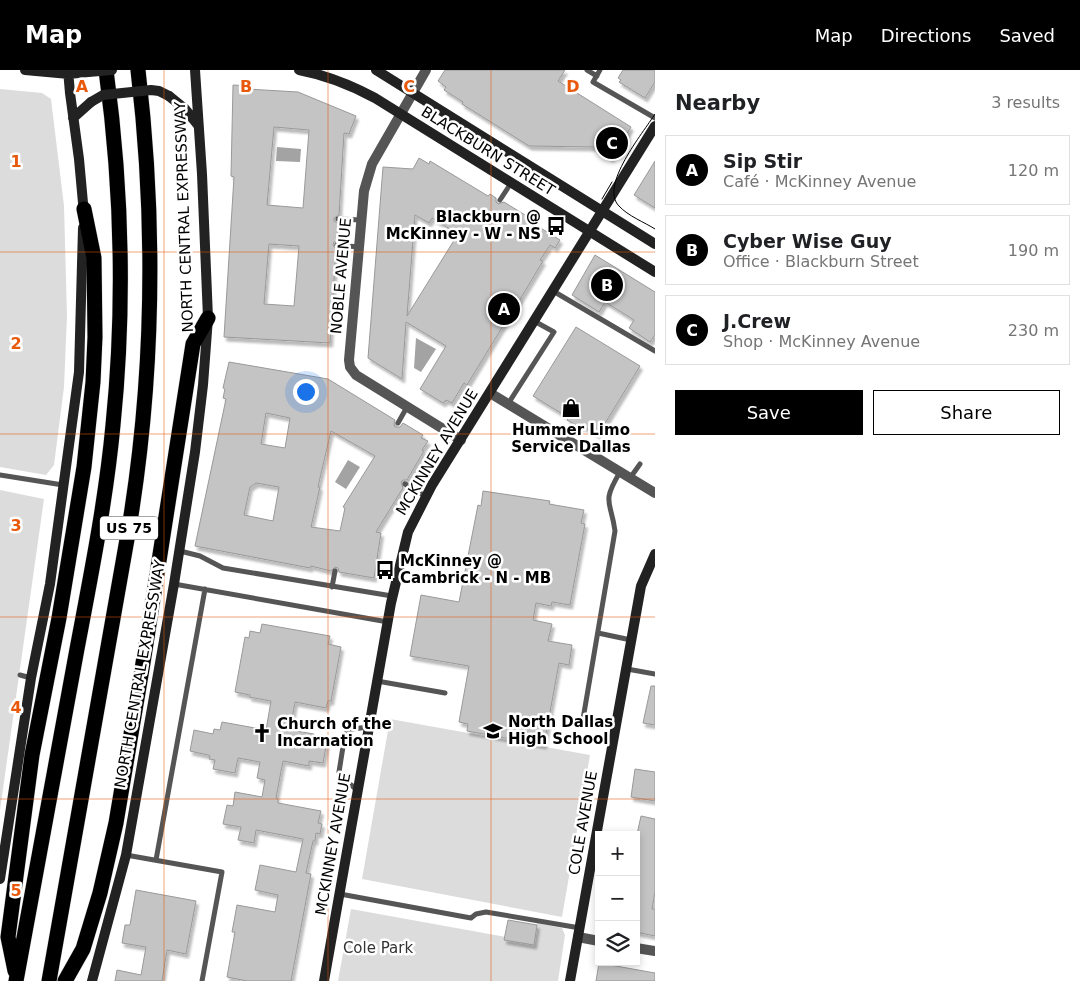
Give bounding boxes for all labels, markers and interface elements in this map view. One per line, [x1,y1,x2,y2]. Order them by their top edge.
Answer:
text: Map [25,21,82,49]
text: Map [815,25,853,46]
text: Directions [881,25,971,46]
text: Saved [999,25,1055,46]
text: A [76,77,89,96]
text: B [240,77,252,96]
text: C [403,77,415,96]
text: D [566,77,580,96]
text: Nearby [675,91,760,115]
text: 3 results [991,93,1060,112]
street label: NORTH CENTRAL EXPRESSWAY [171,100,197,333]
street label: BLACKBURN STREET [418,103,559,200]
pin: C [596,124,628,162]
text: Sip Stir [723,150,802,172]
text: 1 [10,152,22,171]
text: A [686,161,698,180]
text: 120 m [1008,161,1059,180]
text: Café · McKinney Avenue [723,172,916,191]
place label: Blackburn @ McKinney - W - NS [386,208,541,243]
bus stop icon: Blackburn @ McKinney - W - NS [545,215,567,237]
street label: NOBLE AVENUE [327,217,355,335]
text: Cyber Wise Guy [723,230,892,252]
text: B [686,241,698,260]
text: 190 m [1008,241,1059,260]
text: Office · Blackburn Street [723,252,919,271]
pin: B [591,266,623,304]
pin: A [488,290,520,328]
text: J.Crew [723,310,791,332]
text: C [686,321,698,340]
text: 230 m [1008,321,1059,340]
text: Shop · McKinney Avenue [723,332,920,351]
text: 2 [10,334,22,353]
your location [293,379,319,405]
street label: MCKINNEY AVENUE [392,386,482,518]
button: Save [675,390,863,435]
button: Share [873,390,1060,435]
shop icon: Hummer Limo Service Dallas [560,397,582,419]
place label: Hummer Limo Service Dallas [511,421,631,456]
text: 3 [10,516,22,535]
road number: US 75 [100,516,158,539]
place label: McKinney @ Cambrick - N - MB [400,552,551,587]
street label: NORTH CENTRAL EXPRESSWAY [111,558,169,789]
bus stop icon: McKinney @ Cambrick - N - MB [374,559,396,581]
text: 4 [10,698,22,717]
place label: North Dallas High School [508,713,613,748]
place label: Church of the Incarnation [277,715,392,750]
school or university icon: North Dallas High School [482,720,504,742]
church icon: Church of the Incarnation [251,722,273,744]
street label: COLE AVENUE [565,769,601,877]
street label: MCKINNEY AVENUE [312,771,354,917]
map controls [595,831,640,966]
button: + [595,831,640,876]
button: − [595,876,640,921]
text: 5 [10,881,22,900]
button: layers [595,921,640,966]
park label: Cole Park [343,939,413,957]

